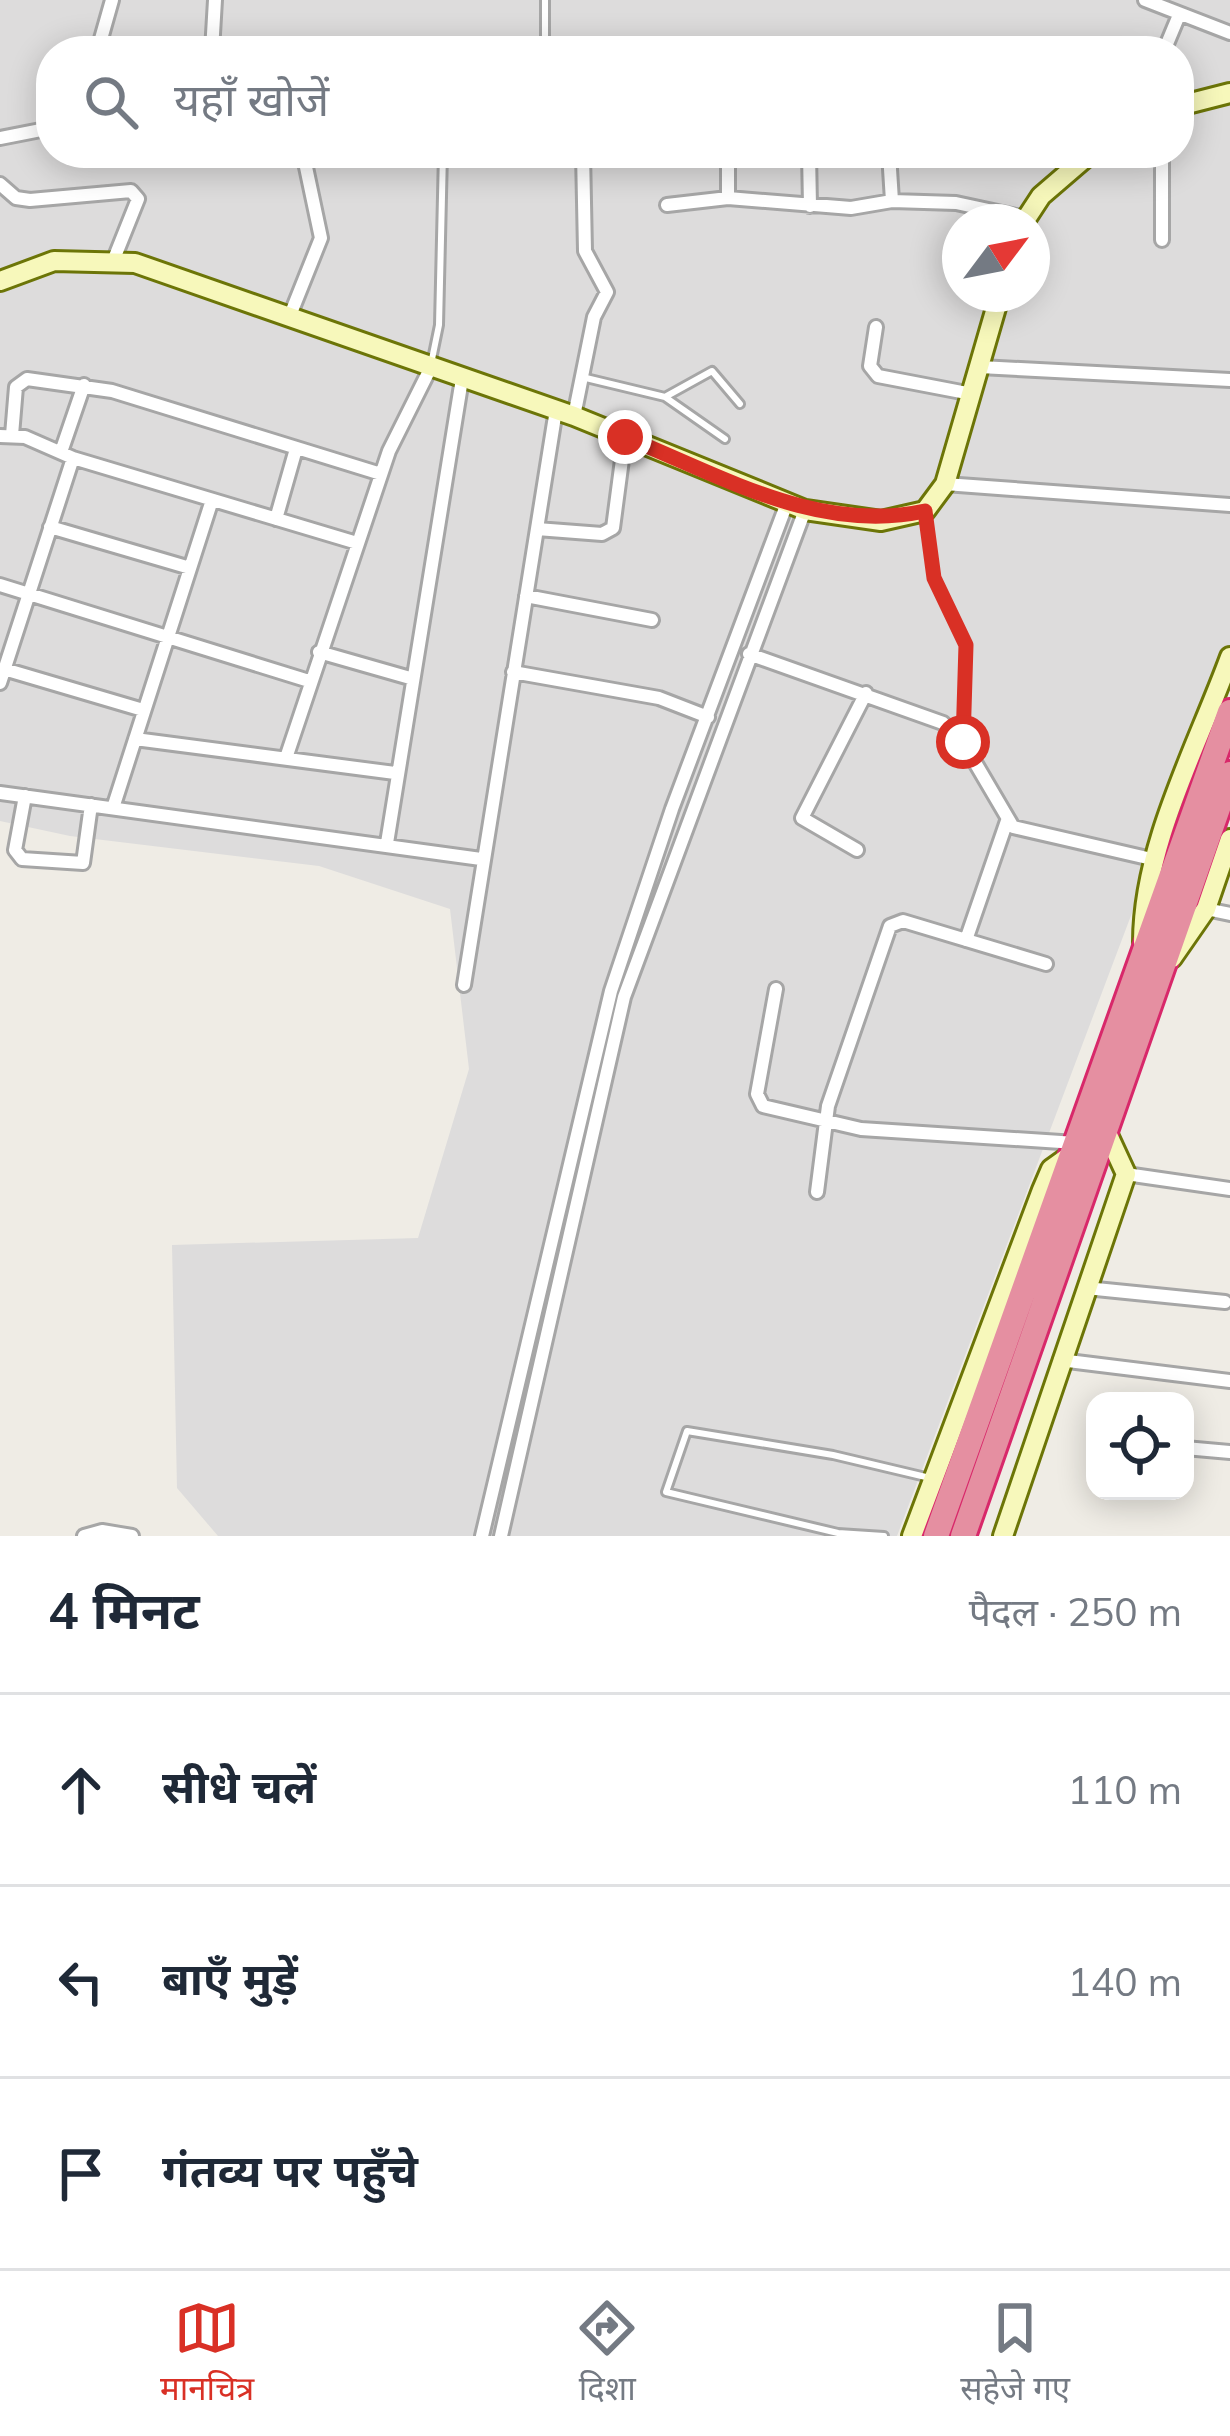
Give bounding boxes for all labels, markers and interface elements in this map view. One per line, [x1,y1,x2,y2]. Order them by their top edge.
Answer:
search box [36,36,1194,168]
icon: search [78,69,144,135]
text: यहाँ खोजें [174,71,329,127]
north arrow [942,204,1050,312]
route end [598,410,652,464]
route start [936,715,990,769]
map controls [1086,1392,1194,1500]
button: locate [1086,1392,1194,1500]
text: 4 मिनट [48,1578,200,1642]
text: पैदल · 250 m [969,1587,1182,1636]
icon: ahead [48,1757,114,1823]
text: सीधे चलें [162,1758,316,1814]
text: 110 m [1067,1765,1182,1814]
icon: left [48,1949,114,2015]
text: बाएँ मुड़ें [162,1950,298,2006]
text: 140 m [1067,1957,1182,2006]
icon: arrive [48,2141,114,2207]
text: गंतव्य पर पहुँचे [162,2142,418,2198]
tab: मानचित्र [160,2295,254,2413]
tab: दिशा [574,2295,640,2413]
tab: सहेजे गए [960,2295,1070,2413]

